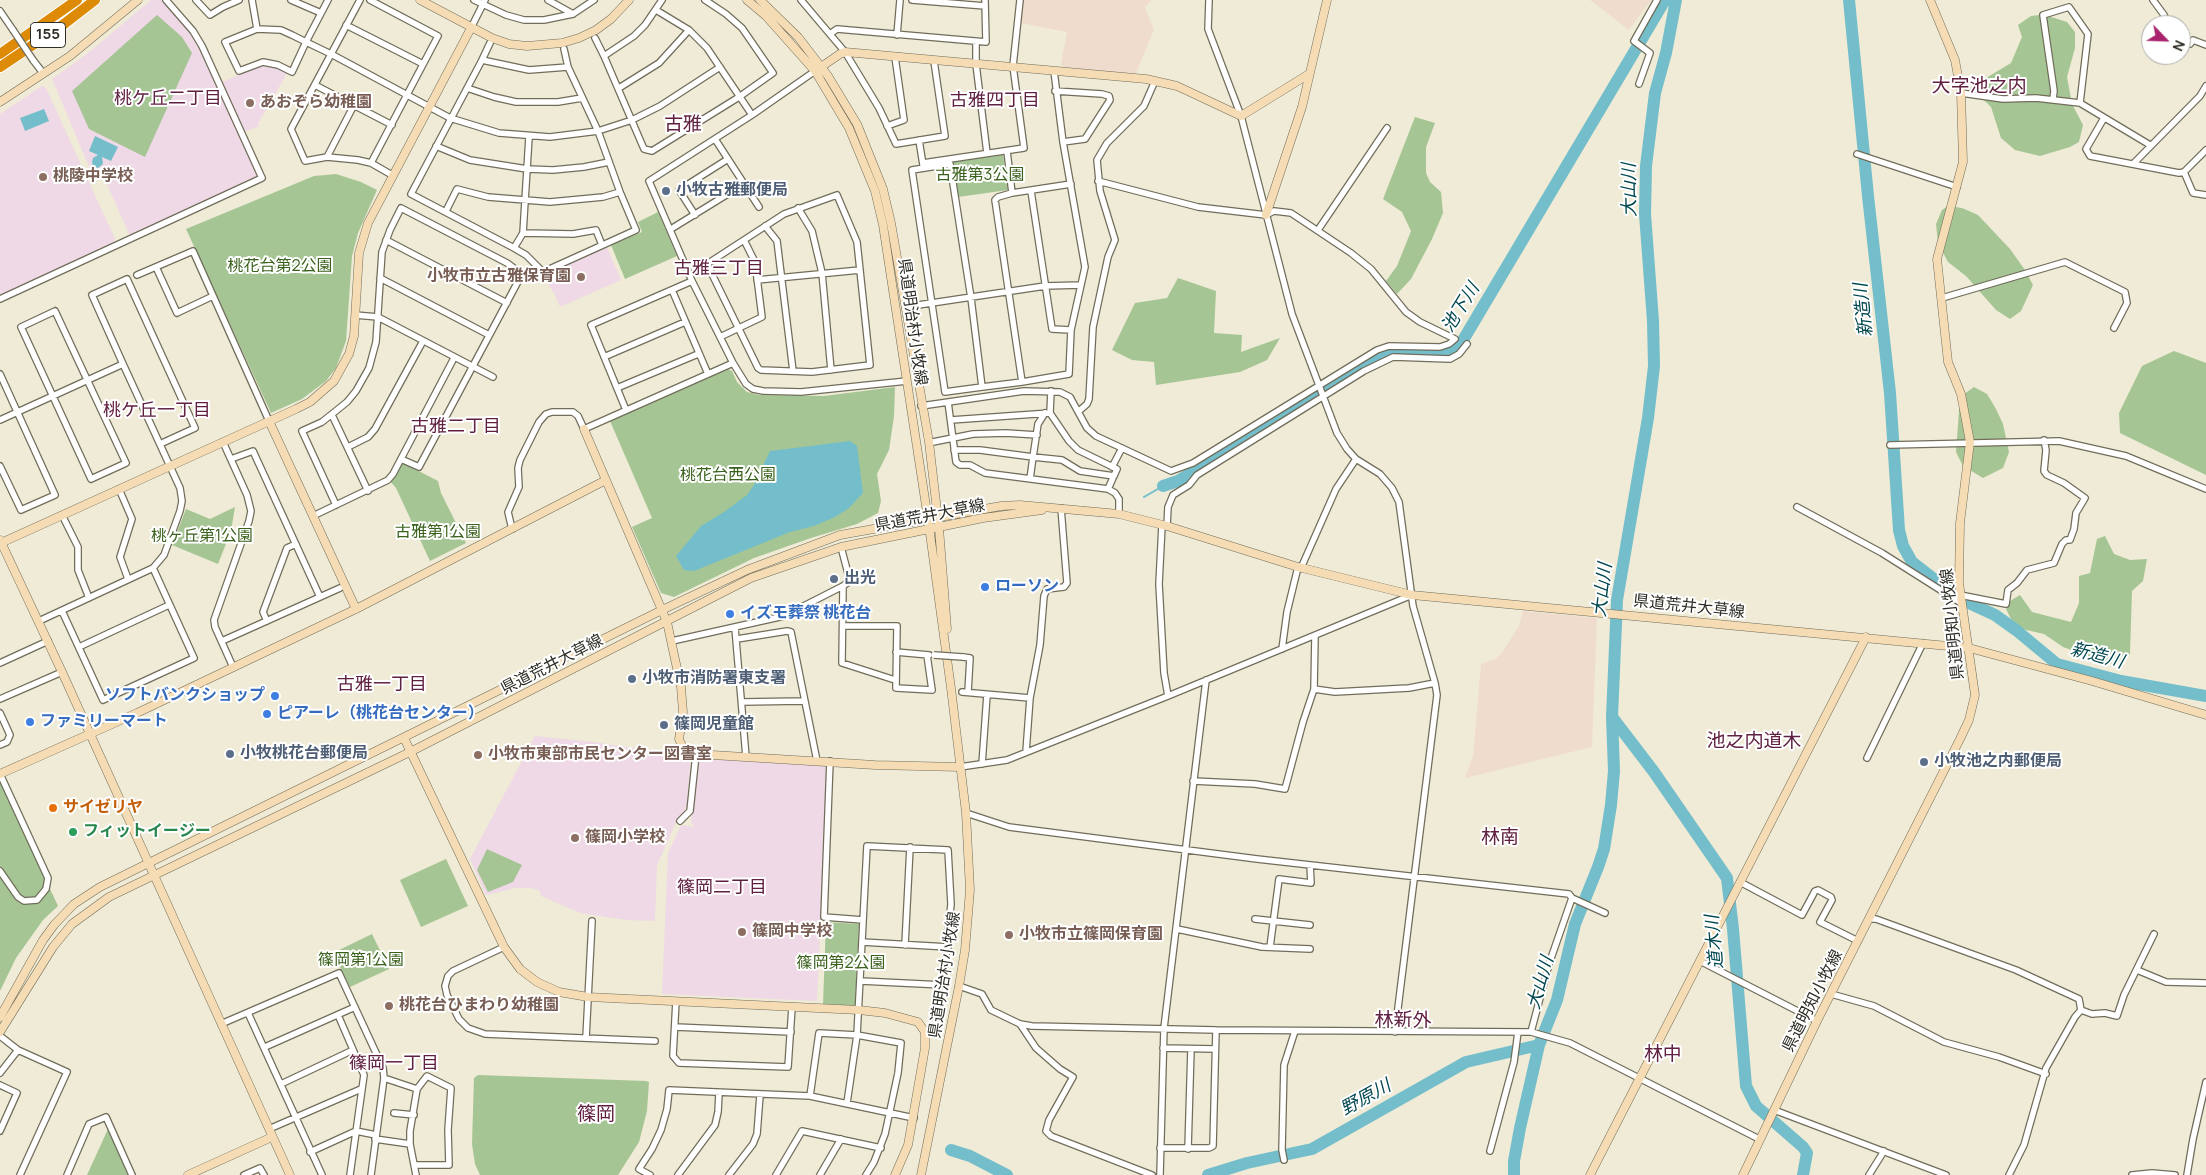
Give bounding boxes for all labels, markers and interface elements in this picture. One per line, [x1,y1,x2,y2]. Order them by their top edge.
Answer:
north arrow [2141,15,2191,65]
road number: 155 [30,22,66,48]
text: N [2169,37,2190,54]
district label: 大字池之内 [1932,76,2026,98]
district label: 桃ケ丘二丁目 [114,88,222,110]
district label: 古雅四丁目 [950,90,1040,112]
place label: あおぞら幼稚園 [260,93,372,113]
marker: あおぞら幼稚園 [244,97,256,109]
district label: 古雅 [664,114,702,136]
water label: 大山川 [1619,163,1641,217]
park label: 古雅第3公園 [936,166,1024,186]
place label: 桃陵中学校 [53,167,133,187]
marker: 桃陵中学校 [37,171,49,183]
place label: 小牧古雅郵便局 [676,181,788,201]
marker: 小牧古雅郵便局 [660,185,672,197]
park label: 桃花台第2公園 [227,257,333,277]
street label: 県道明治村小牧線 [894,257,930,387]
district label: 古雅三丁目 [674,258,764,280]
place label: 小牧市立古雅保育園 [427,267,571,287]
marker: 小牧市立古雅保育園 [575,271,587,283]
water label: 池下川 [1438,279,1484,337]
water label: 新造川 [1850,282,1878,338]
district label: 桃ケ丘一丁目 [103,400,211,422]
district label: 古雅二丁目 [411,416,501,438]
park label: 桃花台西公園 [680,466,776,486]
street label: 県道荒井大草線 [873,496,987,536]
park label: 古雅第1公園 [395,523,481,543]
park label: 桃ヶ丘第1公園 [151,527,253,547]
water label: 大山川 [1589,562,1617,618]
street label: 県道明知小牧線 [1938,567,1968,681]
place label: 出光 [844,569,876,589]
marker: 出光 [828,573,840,585]
place label: ローソン [995,577,1059,597]
marker: ローソン [979,581,991,593]
street label: 県道荒井大草線 [1632,592,1746,622]
place label: イズモ葬祭 桃花台 [740,604,871,624]
marker: イズモ葬祭 桃花台 [724,608,736,620]
street label: 県道荒井大草線 [498,631,606,699]
water label: 新造川 [2068,639,2126,673]
place label: 小牧市消防署東支署 [642,669,786,689]
marker: 小牧市消防署東支署 [626,673,638,685]
district label: 古雅一丁目 [337,674,427,696]
place label: ソフトバンクショップ [105,686,265,706]
marker: ソフトバンクショップ [269,690,281,702]
place label: ピアーレ（桃花台センター） [277,704,484,724]
marker: ピアーレ（桃花台センター） [261,708,273,720]
place label: ファミリーマート [40,712,168,732]
place label: 篠岡児童館 [674,715,754,735]
marker: ファミリーマート [24,716,36,728]
marker: 篠岡児童館 [658,719,670,731]
district label: 池之内道木 [1707,731,1801,753]
place label: 小牧桃花台郵便局 [240,744,368,764]
place label: 小牧市東部市民センター図書室 [488,745,712,765]
marker: 小牧桃花台郵便局 [224,748,236,760]
marker: 小牧市東部市民センター図書室 [472,749,484,761]
place label: 小牧池之内郵便局 [1934,752,2062,772]
marker: 小牧池之内郵便局 [1918,756,1930,768]
place label: サイゼリヤ [63,798,143,818]
marker: サイゼリヤ [47,802,59,814]
place label: フィットイージー [83,822,211,842]
marker: フィットイージー [67,826,79,838]
district label: 林南 [1481,827,1519,849]
place label: 篠岡小学校 [585,828,665,848]
marker: 篠岡小学校 [569,832,581,844]
district label: 篠岡二丁目 [677,877,767,899]
street label: 県道明治村小牧線 [926,910,964,1040]
water label: 道木川 [1702,914,1728,970]
place label: 篠岡中学校 [752,922,832,942]
place label: 小牧市立篠岡保育園 [1019,925,1163,945]
marker: 篠岡中学校 [736,926,748,938]
marker: 小牧市立篠岡保育園 [1003,929,1015,941]
street label: 県道明知小牧線 [1779,947,1847,1055]
park label: 篠岡第1公園 [318,951,404,971]
park label: 篠岡第2公園 [796,954,886,974]
water label: 大山川 [1523,954,1559,1012]
place label: 桃花台ひまわり幼稚園 [399,996,559,1016]
marker: 桃花台ひまわり幼稚園 [383,1000,395,1012]
district label: 林新外 [1375,1010,1431,1032]
district label: 林中 [1644,1044,1682,1066]
district label: 篠岡一丁目 [349,1053,439,1075]
water label: 野原川 [1337,1075,1395,1121]
district label: 篠岡 [577,1104,615,1126]

